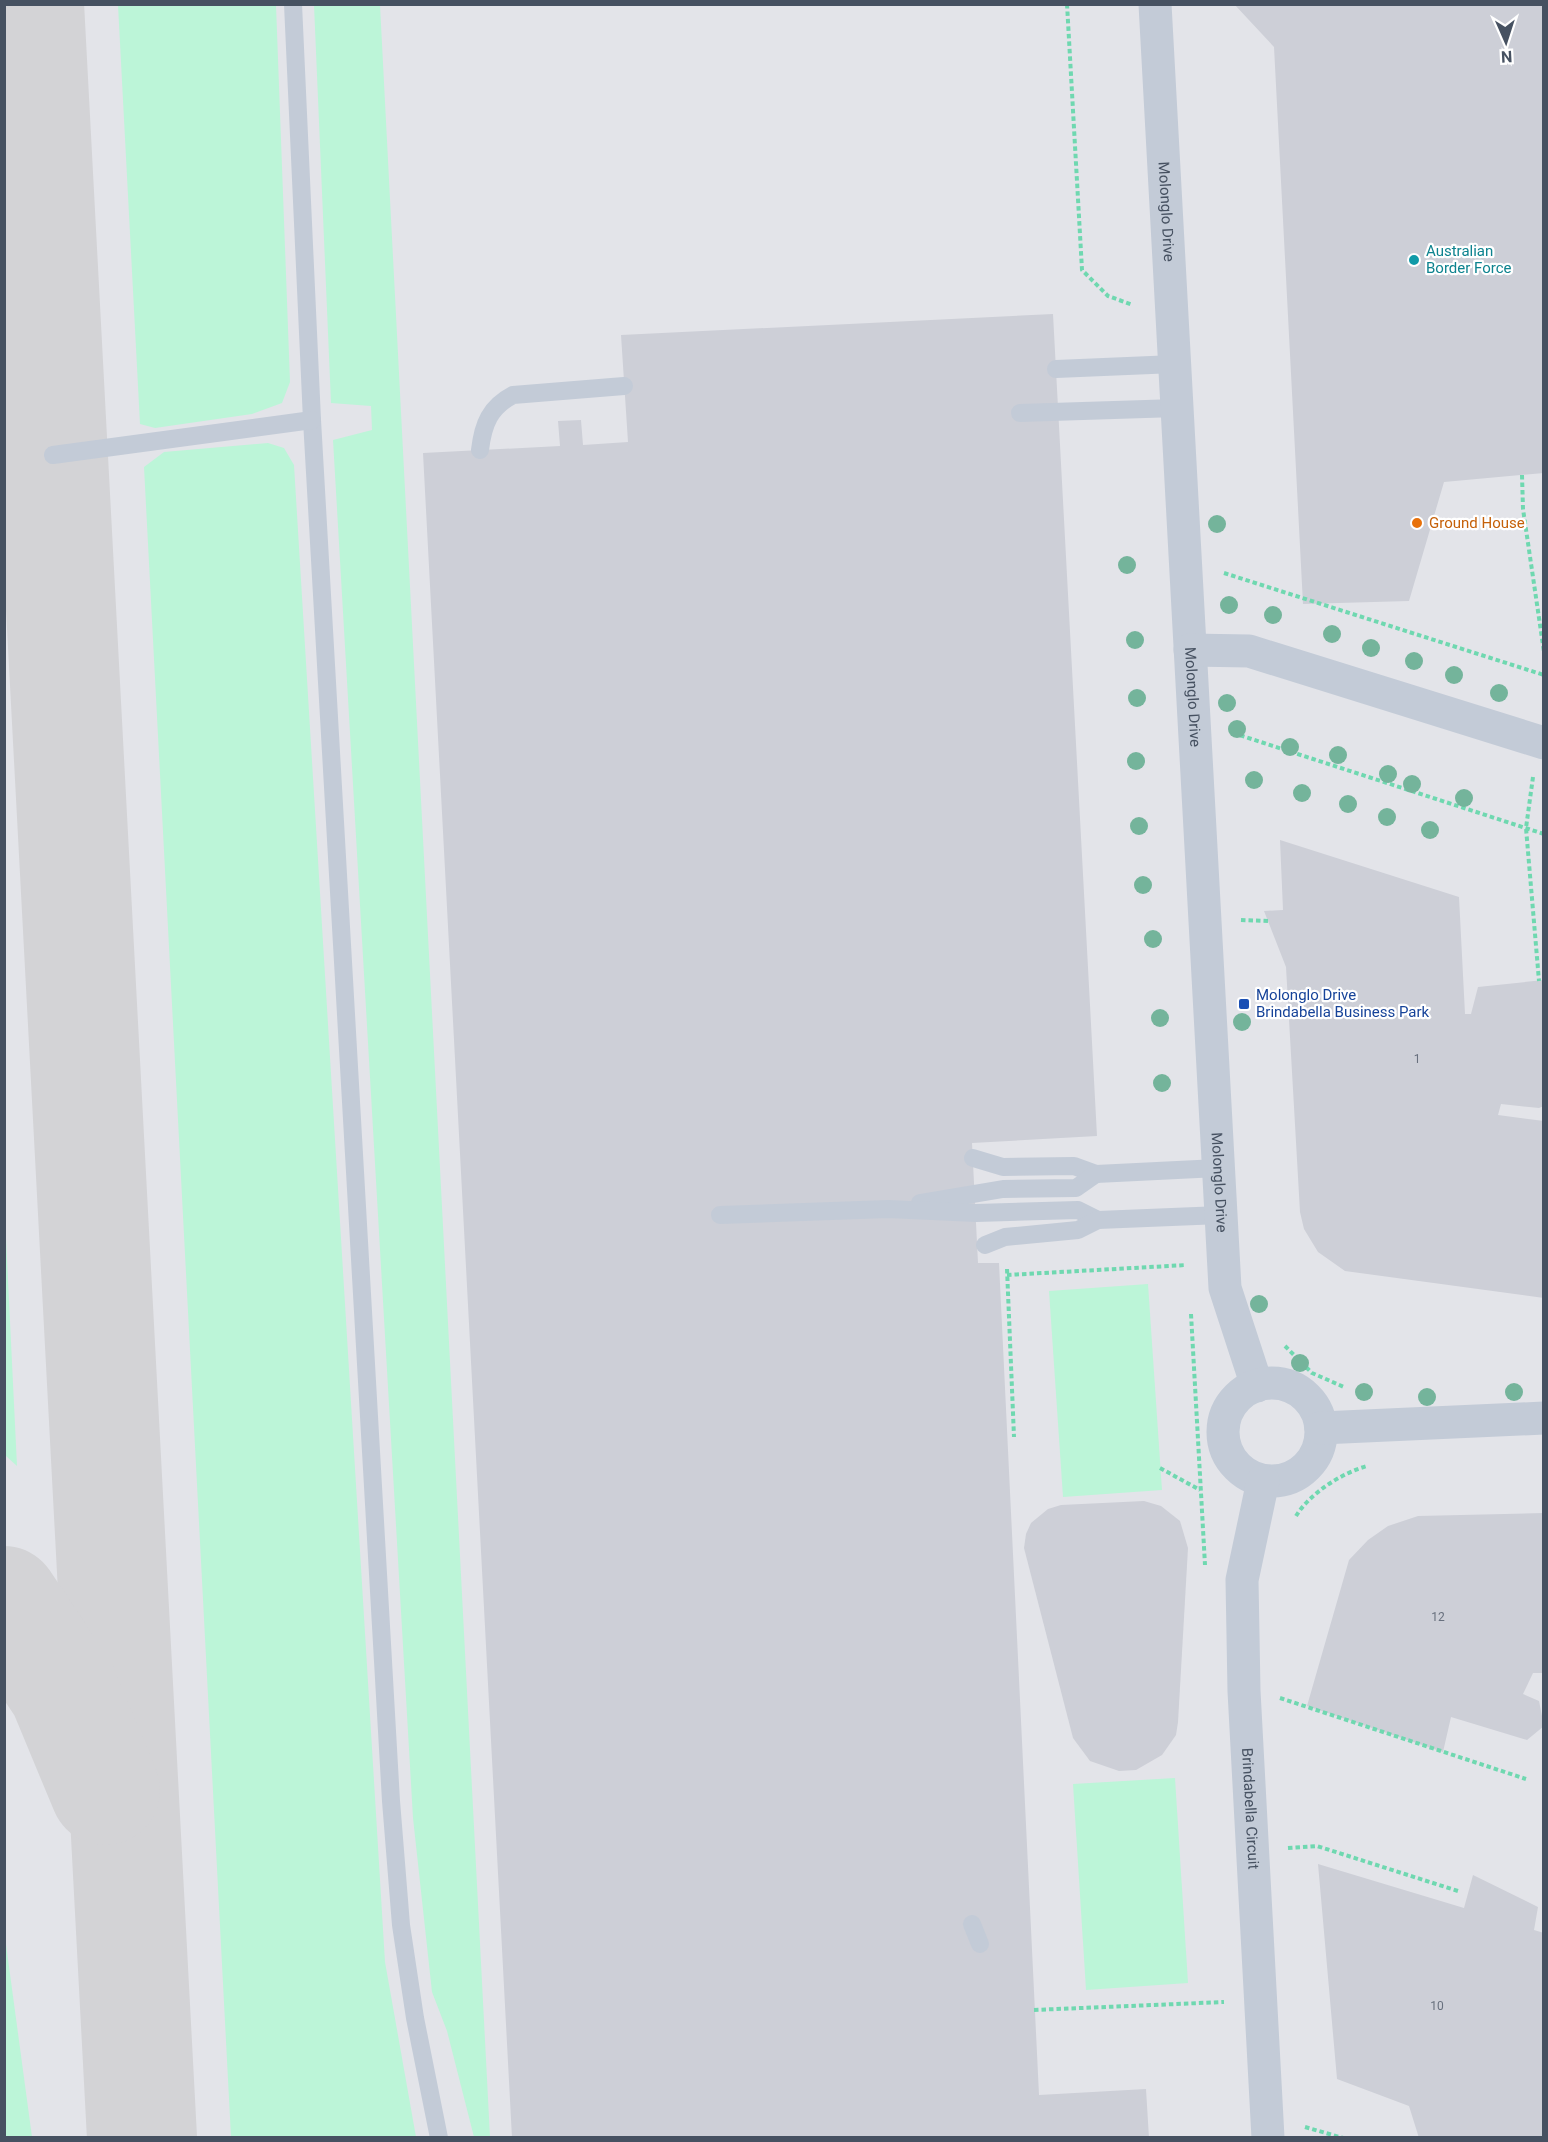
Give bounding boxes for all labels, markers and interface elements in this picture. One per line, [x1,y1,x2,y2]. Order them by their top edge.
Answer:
north arrow [1476,12,1536,72]
text: N [1501,47,1513,66]
street label: Molonglo Drive [1155,161,1178,262]
place label: Australian Border Force [1426,242,1512,277]
marker: Australian Border Force [1407,253,1421,267]
place label: Ground House [1429,514,1525,532]
marker: Ground House [1410,516,1424,530]
street label: Molonglo Drive [1181,646,1204,748]
place label: Molonglo Drive Brindabella Business Park [1256,986,1430,1021]
marker: Molonglo Drive Brindabella Business Park [1237,997,1251,1011]
house number: 1 [1414,1052,1420,1066]
street label: Molonglo Drive [1208,1132,1231,1233]
house number: 12 [1431,1610,1445,1624]
street label: Brindabella Circuit [1238,1747,1263,1870]
house number: 10 [1430,1999,1444,2013]

